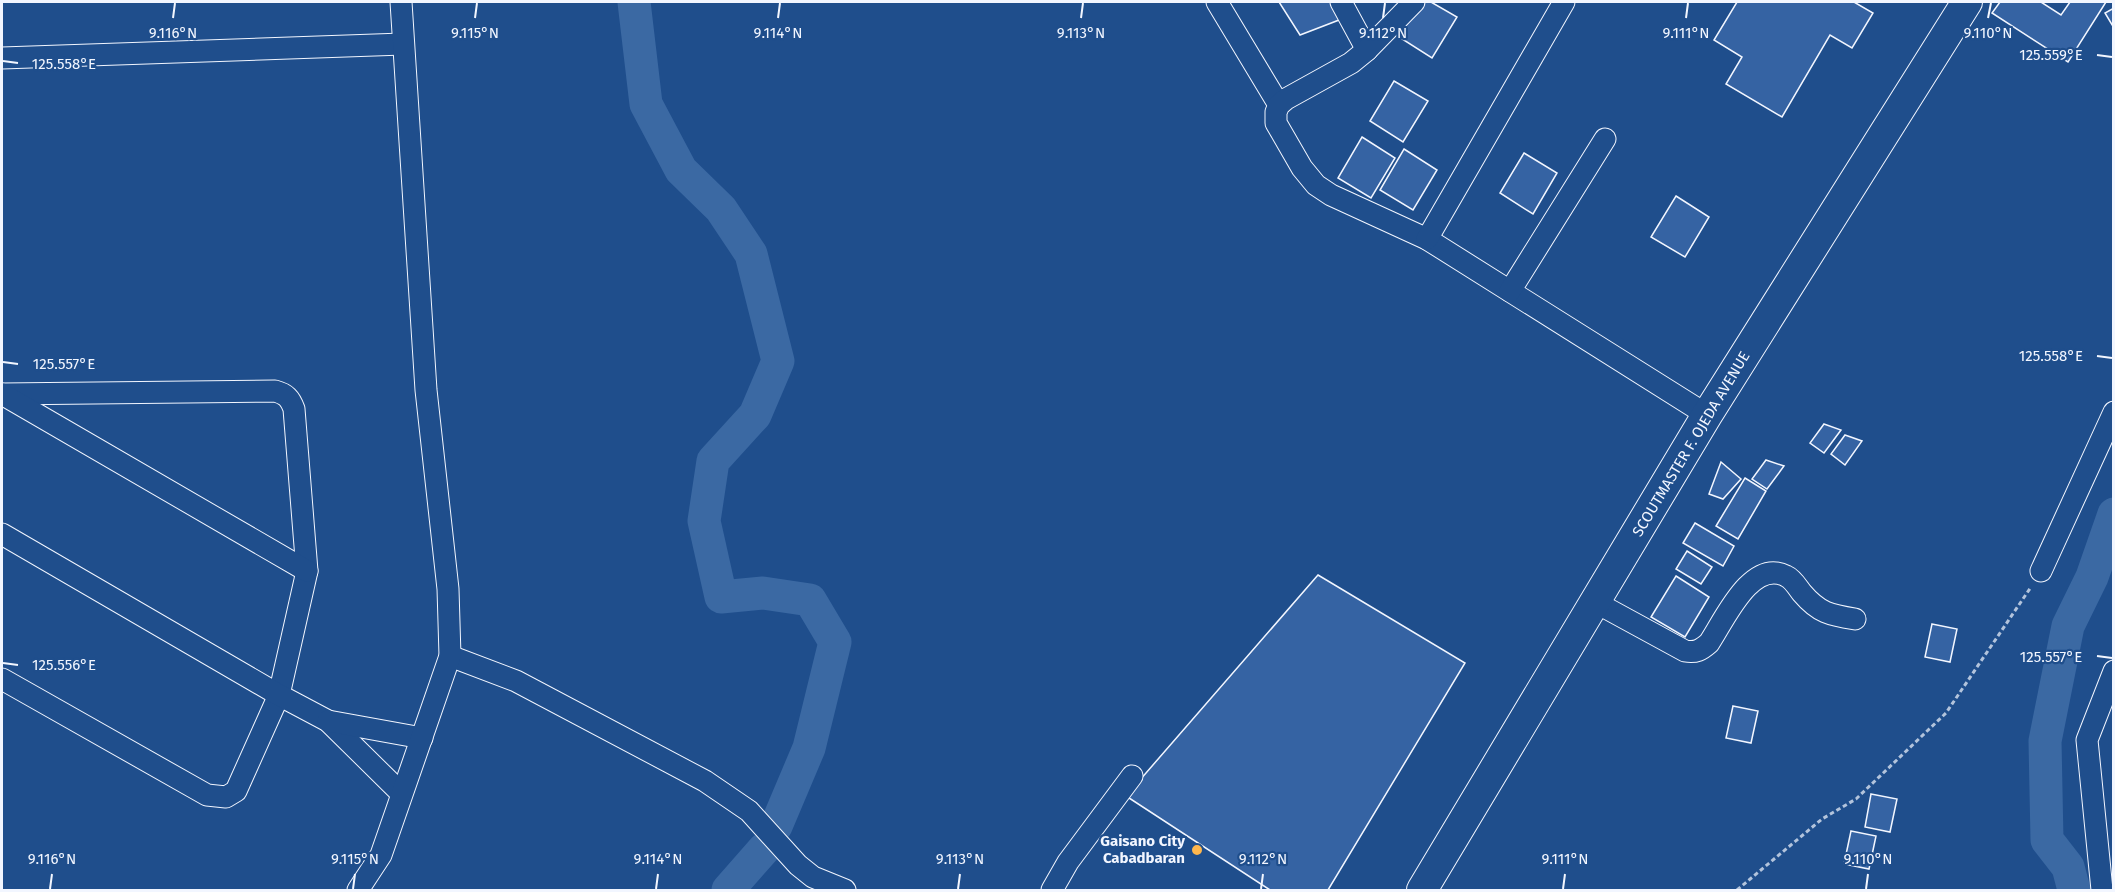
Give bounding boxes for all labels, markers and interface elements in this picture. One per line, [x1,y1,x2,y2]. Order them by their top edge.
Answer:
text: 9.116°N [149,24,197,42]
text: 9.115°N [451,24,499,42]
text: 9.114°N [754,24,802,42]
text: 9.113°N [1057,24,1105,42]
text: 9.112°N [1359,24,1407,42]
text: 9.111°N [1662,24,1710,42]
text: 9.110°N [1963,24,2013,42]
text: 125.559°E [2019,46,2083,64]
text: 125.558°E [32,55,96,73]
text: 125.558°E [2019,347,2083,365]
street label: SCOUTMASTER F. OJEDA AVENUE [1629,348,1753,540]
text: 125.557°E [33,355,95,373]
text: 125.557°E [2020,648,2082,666]
text: 125.556°E [32,656,96,674]
place label: Gaisano City Cabadbaran [1100,832,1185,867]
marker: Gaisano City Cabadbaran [1190,843,1204,857]
text: 9.116°N [28,850,76,868]
text: 9.115°N [331,850,379,868]
text: 9.114°N [634,850,682,868]
text: 9.113°N [936,850,984,868]
text: 9.112°N [1239,850,1287,868]
text: 9.111°N [1541,850,1589,868]
text: 9.110°N [1843,850,1893,868]

